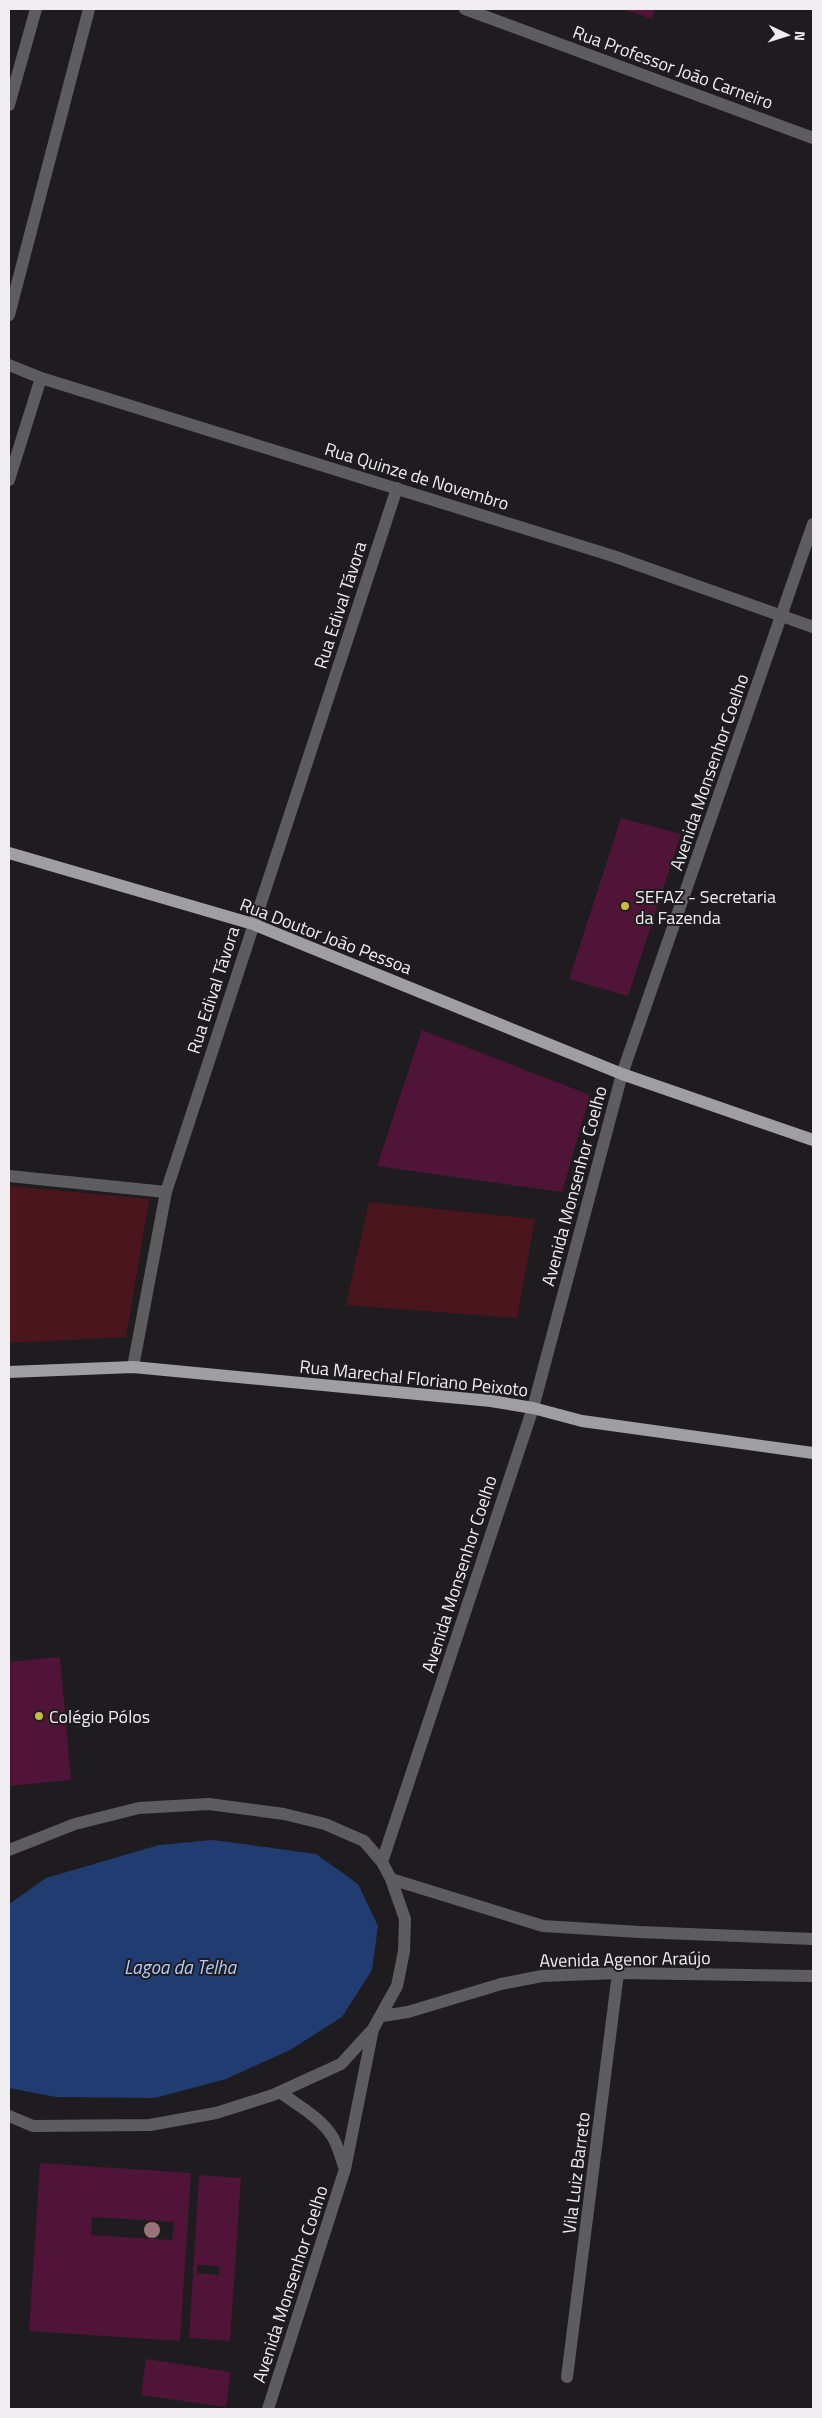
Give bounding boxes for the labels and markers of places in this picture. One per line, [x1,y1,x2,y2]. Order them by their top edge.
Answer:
place label: SEFAZ - Secretaria da Fazenda [635,883,776,931]
marker: SEFAZ - Secretaria da Fazenda [619,900,631,912]
place label: Colégio Pólos [49,1703,150,1730]
marker: Colégio Pólos [33,1710,45,1722]

